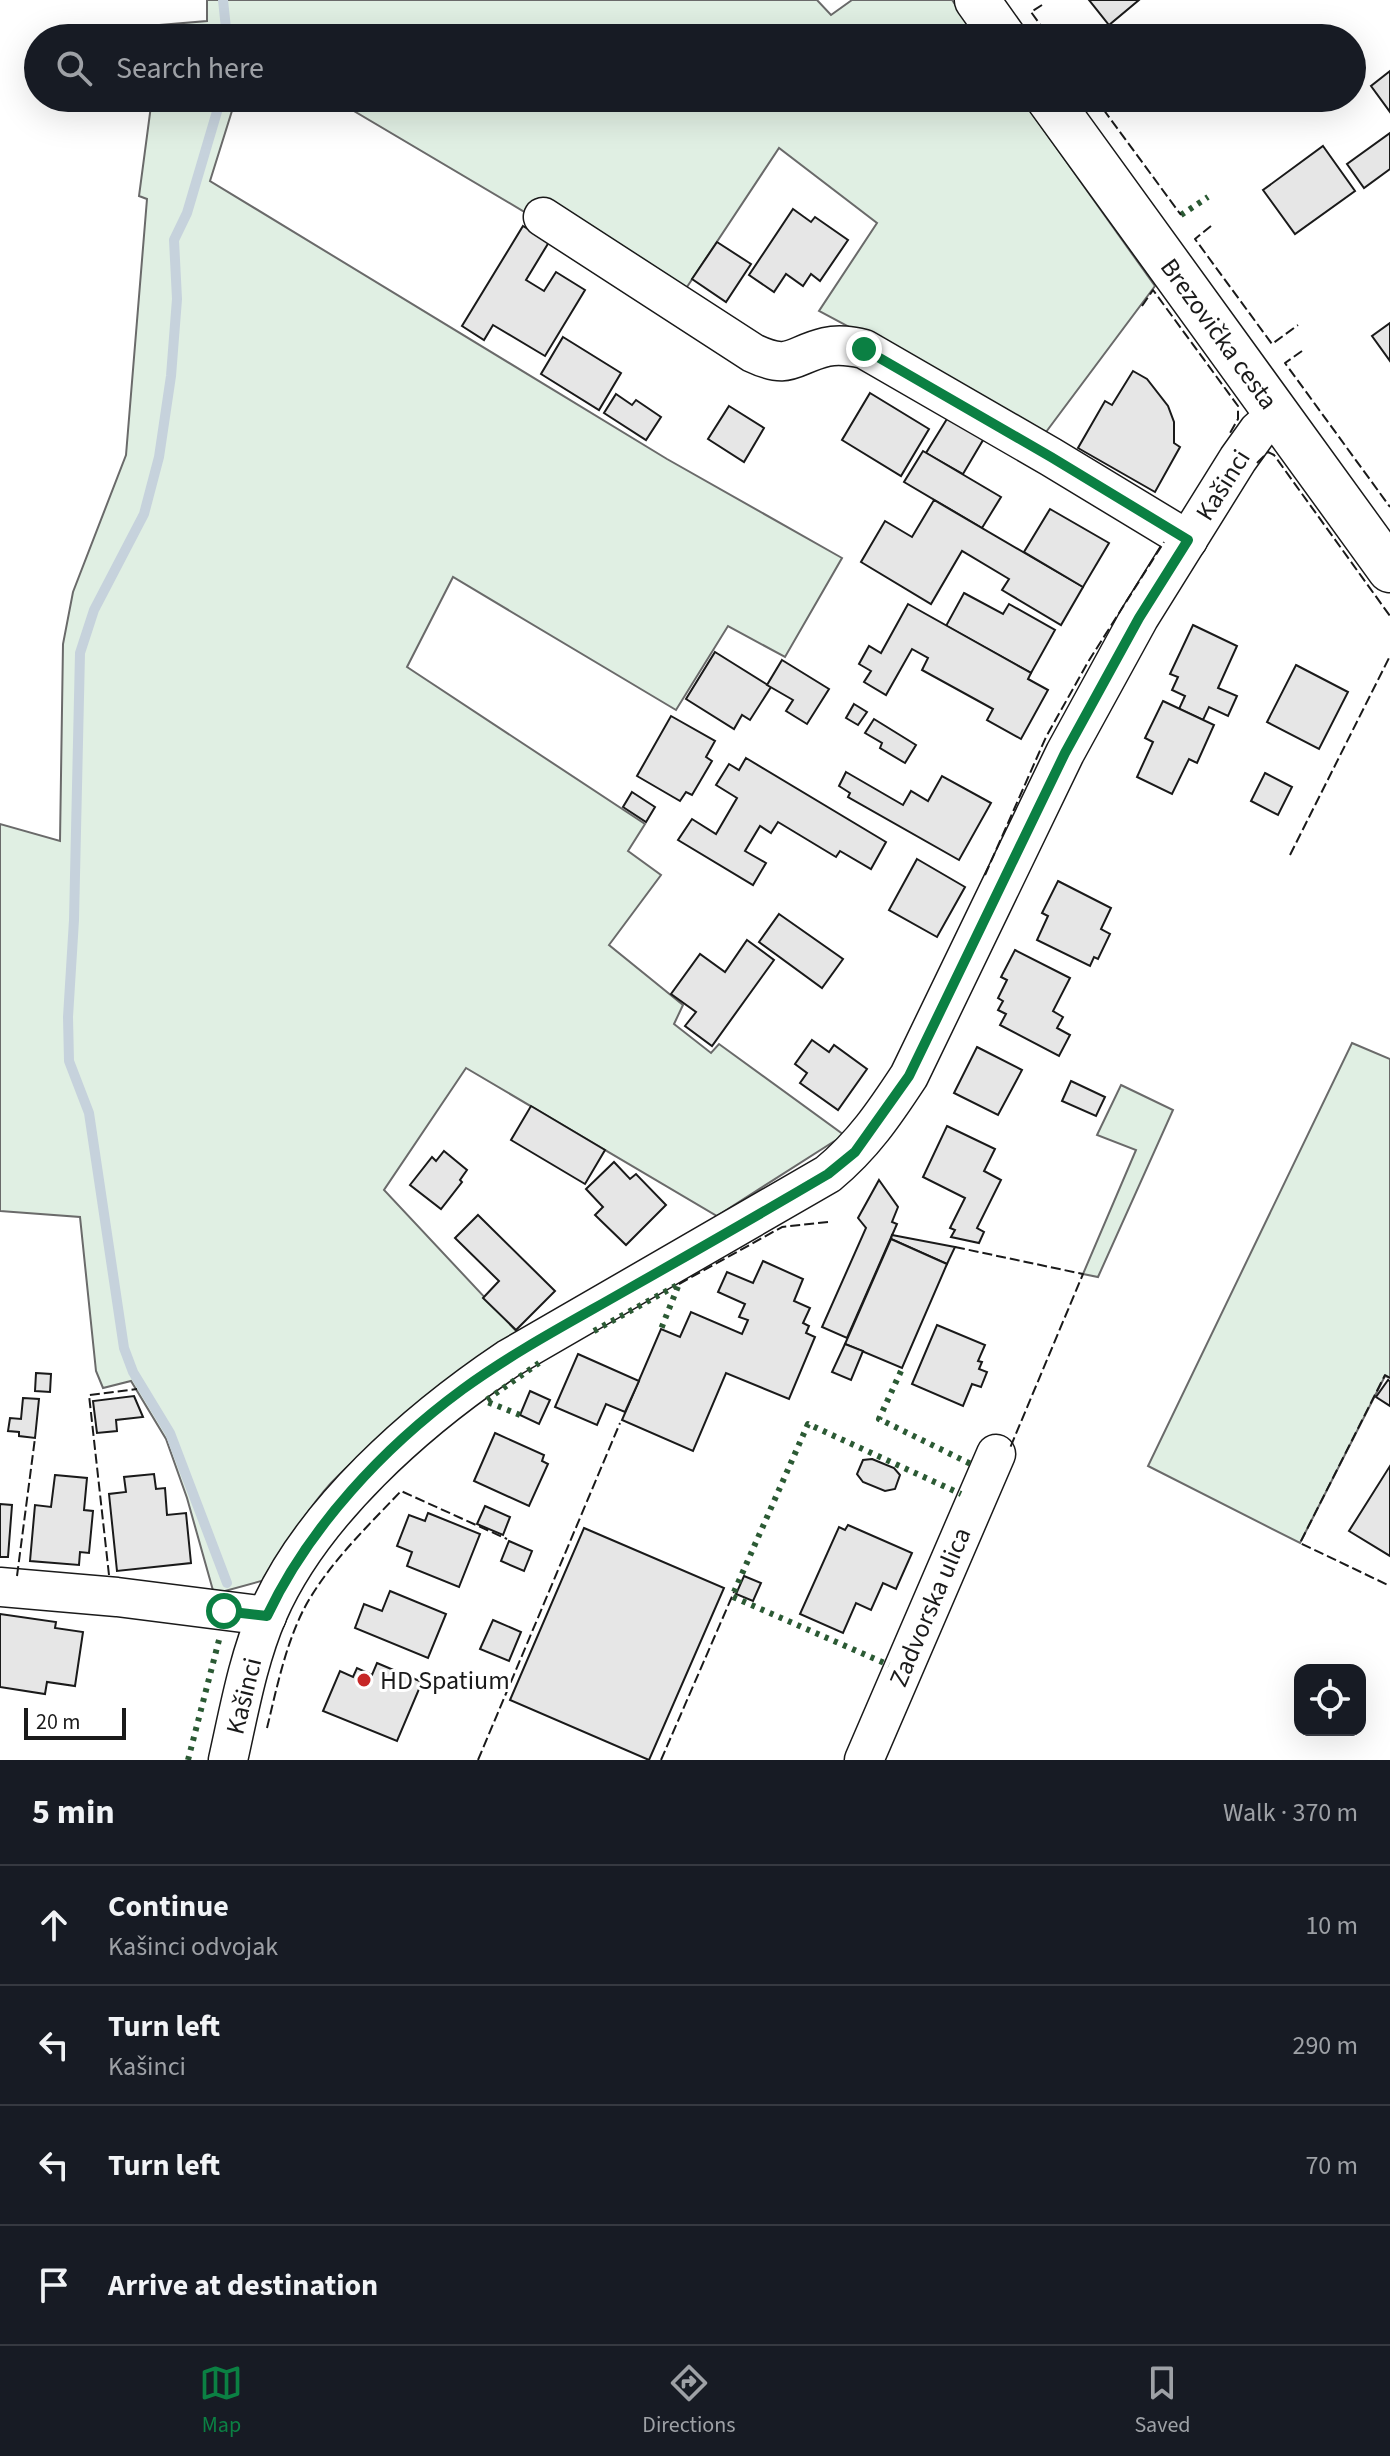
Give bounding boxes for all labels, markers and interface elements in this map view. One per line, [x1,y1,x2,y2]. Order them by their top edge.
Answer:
search box [24,24,1366,112]
icon: search [52,46,96,90]
text: Search here [116,47,264,90]
street label: Brezovička cesta [1151,251,1287,417]
route end [846,331,882,367]
street label: Kašinci [1187,442,1259,528]
street label: Zadvorska ulica [880,1522,980,1692]
route start [206,1593,242,1629]
street label: Kašinci [217,1654,271,1738]
place label: HD Spatium [380,1662,510,1699]
map controls [1294,1664,1366,1736]
button: locate [1294,1664,1366,1736]
marker: HD Spatium [355,1671,373,1689]
scale bar [24,1704,126,1740]
text: 20 m [36,1706,81,1738]
text: 5 min [32,1788,115,1837]
text: Walk · 370 m [1223,1794,1358,1831]
text: Continue [108,1885,229,1928]
icon: ahead [32,1903,76,1947]
text: 10 m [1305,1907,1358,1944]
text: Kašinci odvojak [108,1928,278,1965]
text: Turn left [108,2005,220,2048]
icon: left [32,2023,76,2067]
text: 290 m [1292,2027,1358,2064]
text: Kašinci [108,2048,186,2085]
icon: left [32,2143,76,2187]
text: Turn left [108,2144,220,2187]
text: 70 m [1305,2147,1358,2184]
icon: arrive [32,2263,76,2307]
text: Arrive at destination [108,2264,378,2307]
tab: Map [199,2361,243,2441]
tab: Directions [642,2361,735,2441]
tab: Saved [1134,2361,1191,2441]

